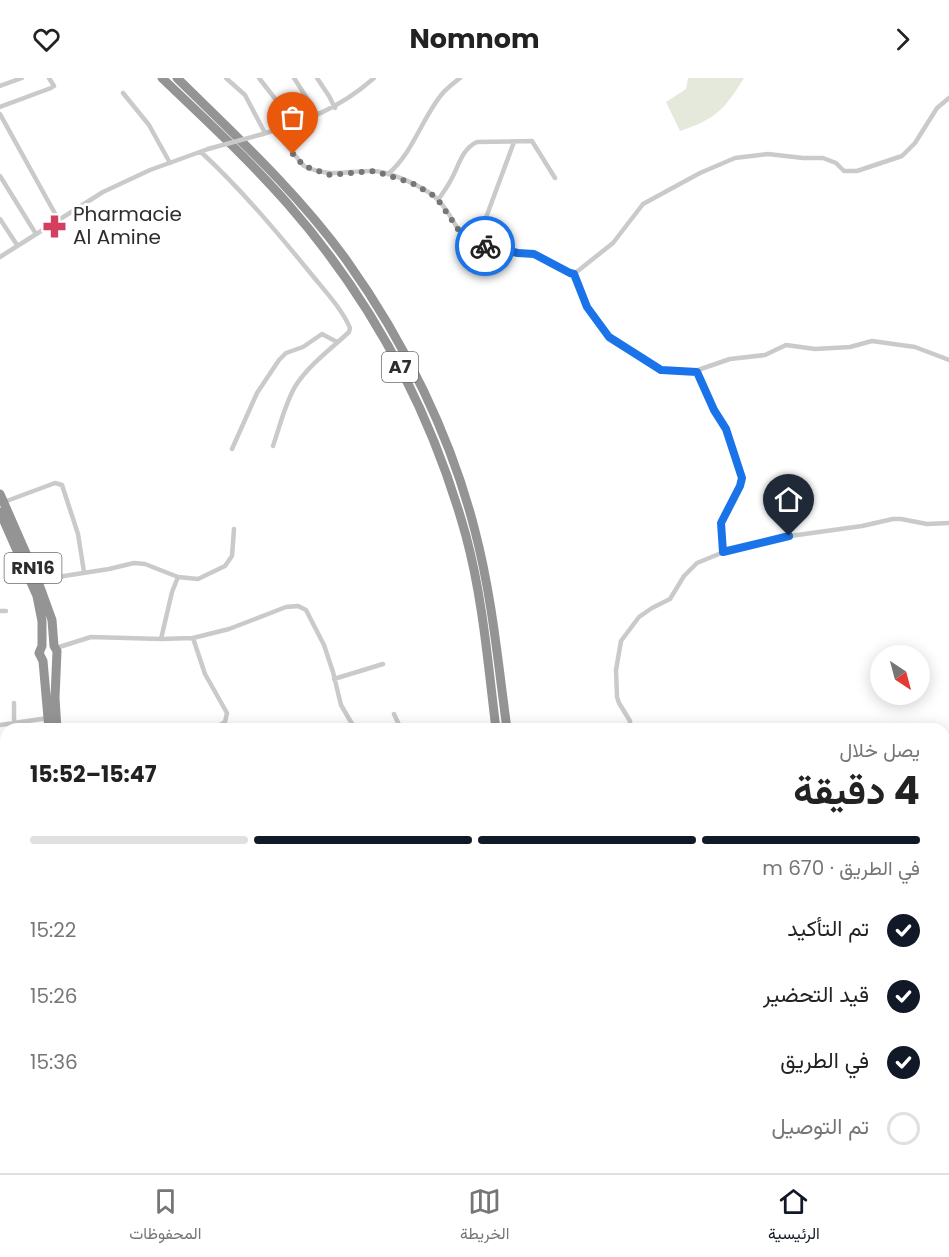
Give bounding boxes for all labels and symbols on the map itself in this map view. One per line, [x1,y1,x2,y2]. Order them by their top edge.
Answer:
pin [267,92,318,154]
place label: Pharmacie Al Amine [73,200,182,251]
pharmacy icon: Pharmacie Al Amine [42,213,68,239]
courier [455,216,515,276]
road number: A7 [382,352,418,382]
pin [763,474,814,536]
road number: RN16 [4,553,62,583]
north arrow [870,645,930,705]

